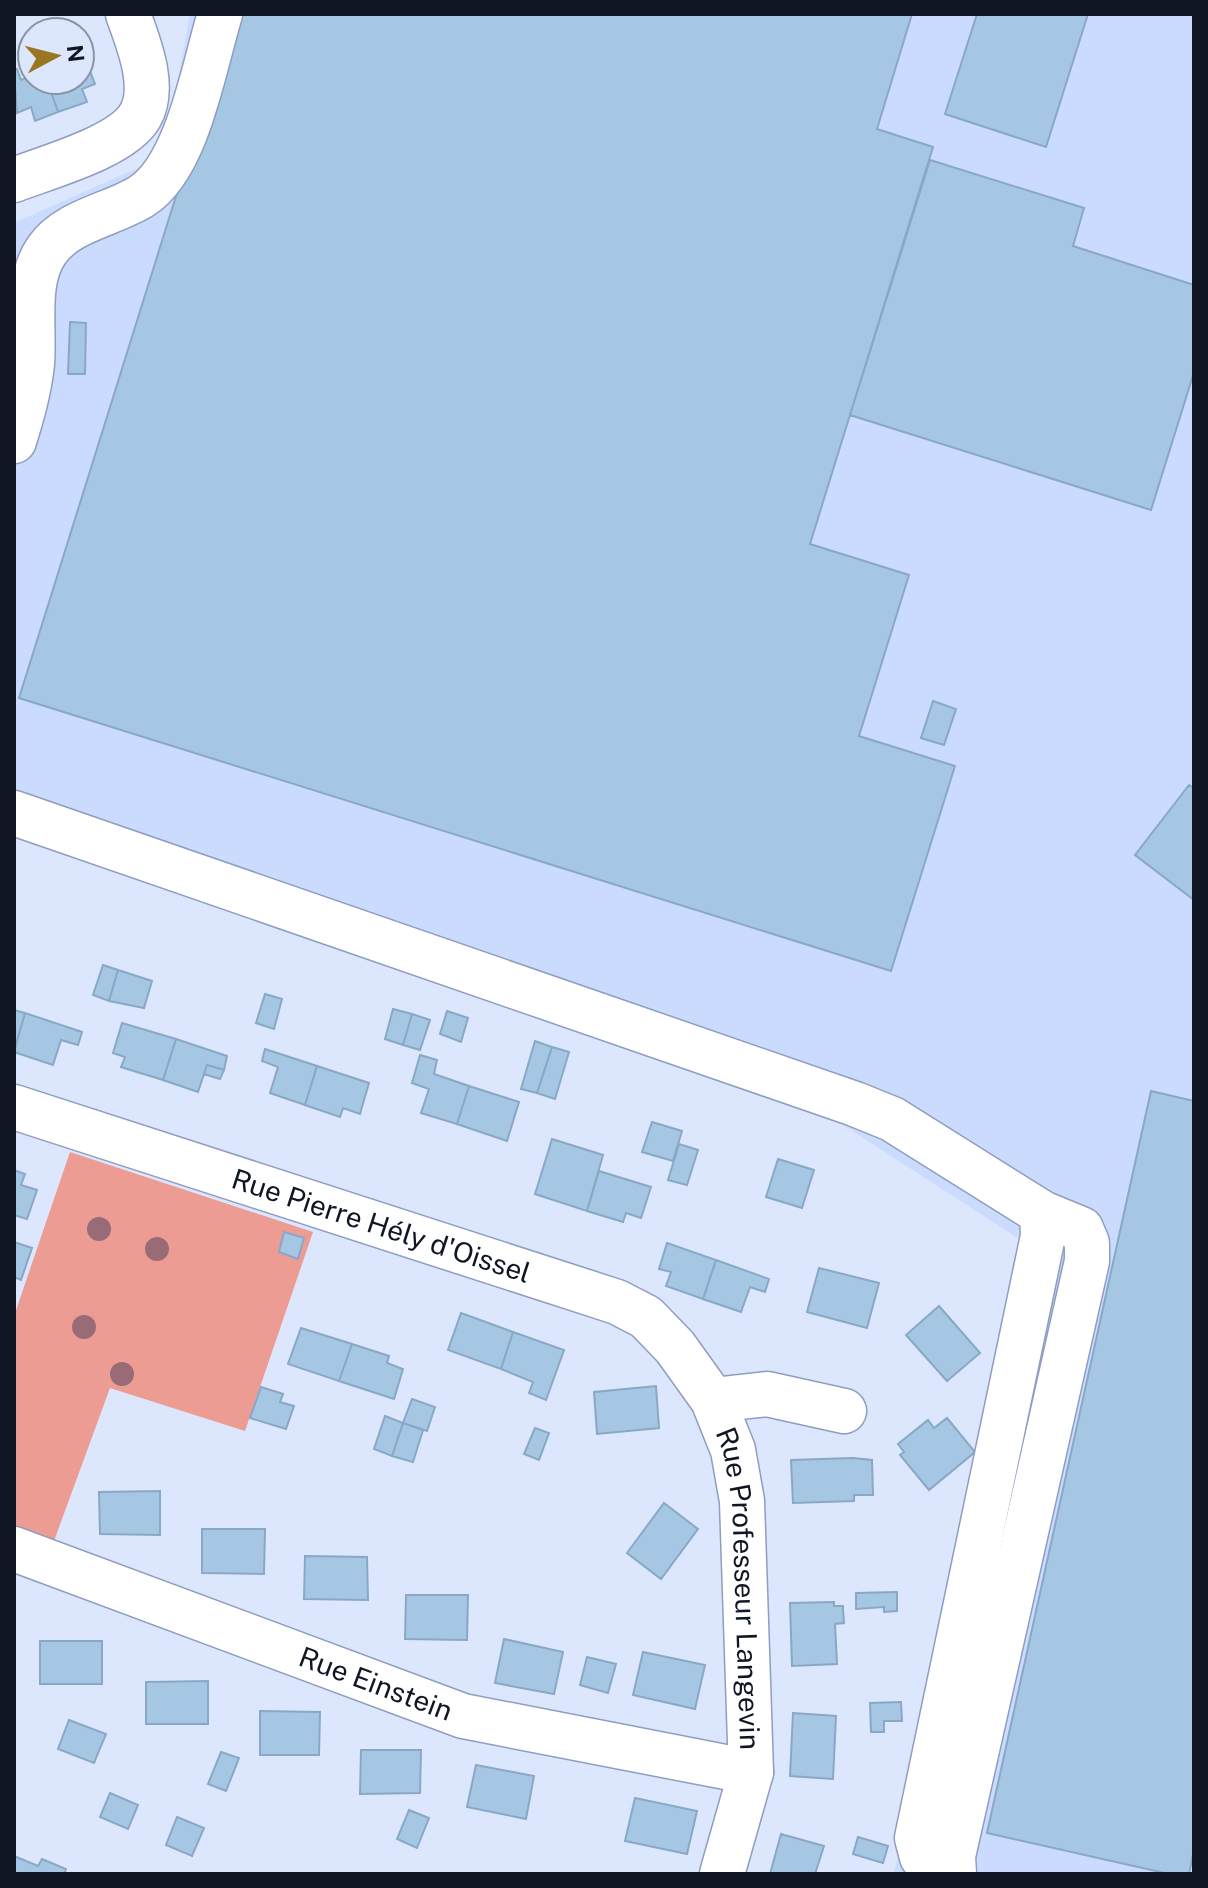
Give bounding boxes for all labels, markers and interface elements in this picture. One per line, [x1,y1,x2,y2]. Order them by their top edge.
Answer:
north arrow [16,16,96,96]
text: N [62,43,90,64]
street label: Rue Pierre Hély d'Oissel [228,1162,535,1289]
street label: Rue Professeur Langevin [710,1422,767,1750]
street label: Rue Einstein [295,1640,457,1727]

